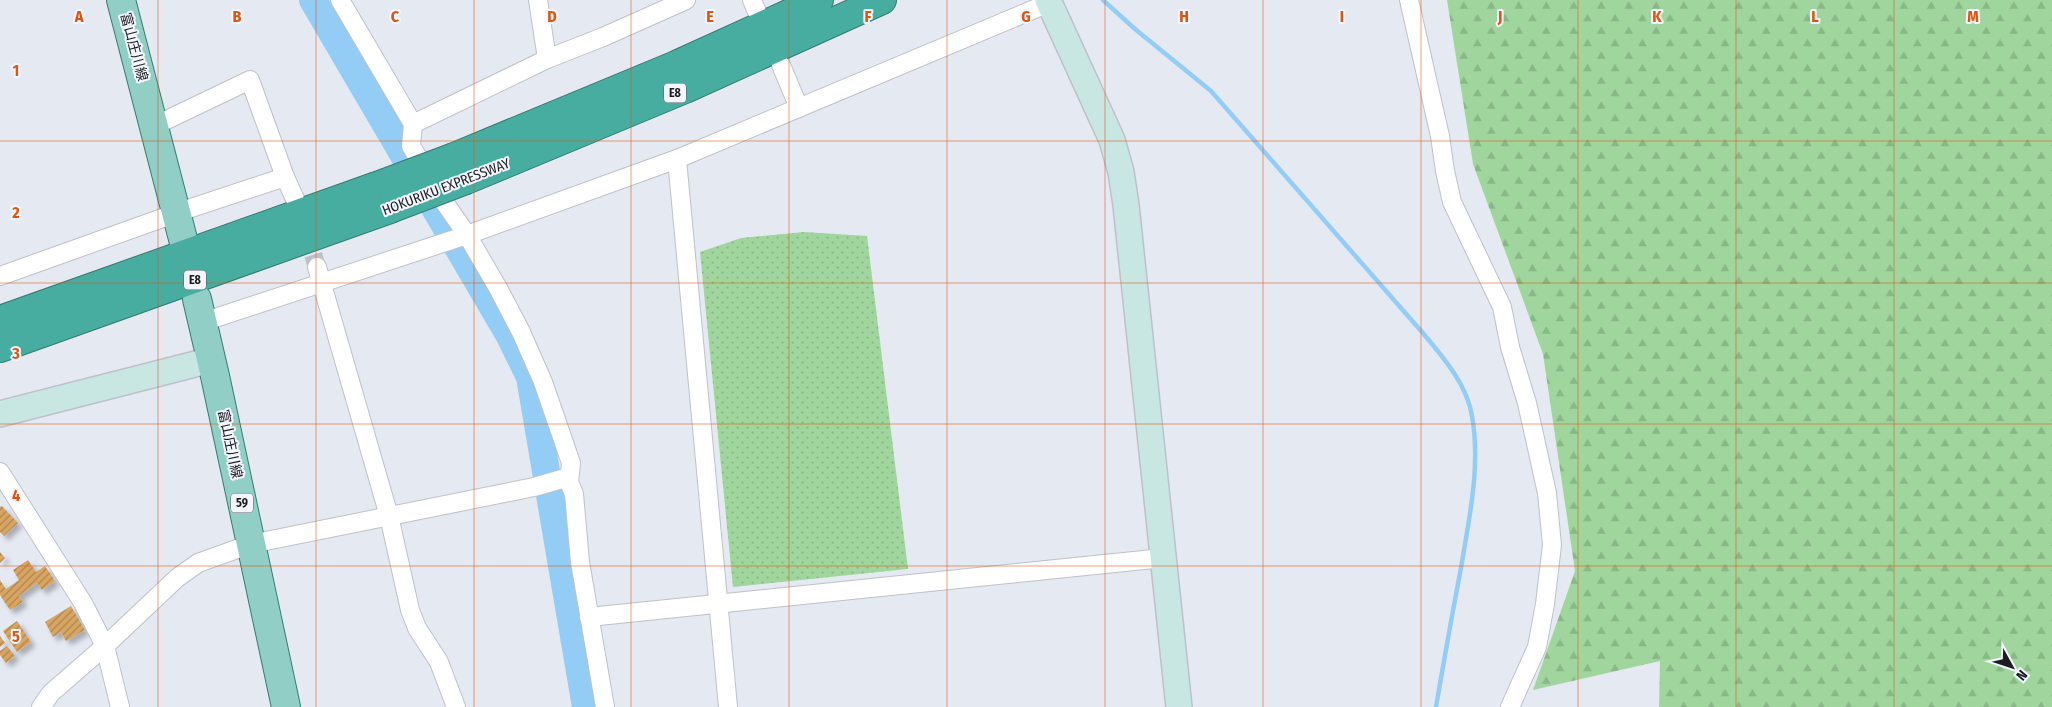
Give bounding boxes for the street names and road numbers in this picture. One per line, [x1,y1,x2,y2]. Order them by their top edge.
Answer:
street label: 富山庄川線 [117,11,151,83]
road number: E8 [664,84,686,102]
street label: HOKURIKU EXPRESSWAY [380,155,512,219]
road number: E8 [184,270,206,290]
street label: 富山庄川線 [214,408,246,480]
road number: 59 [231,493,253,512]

